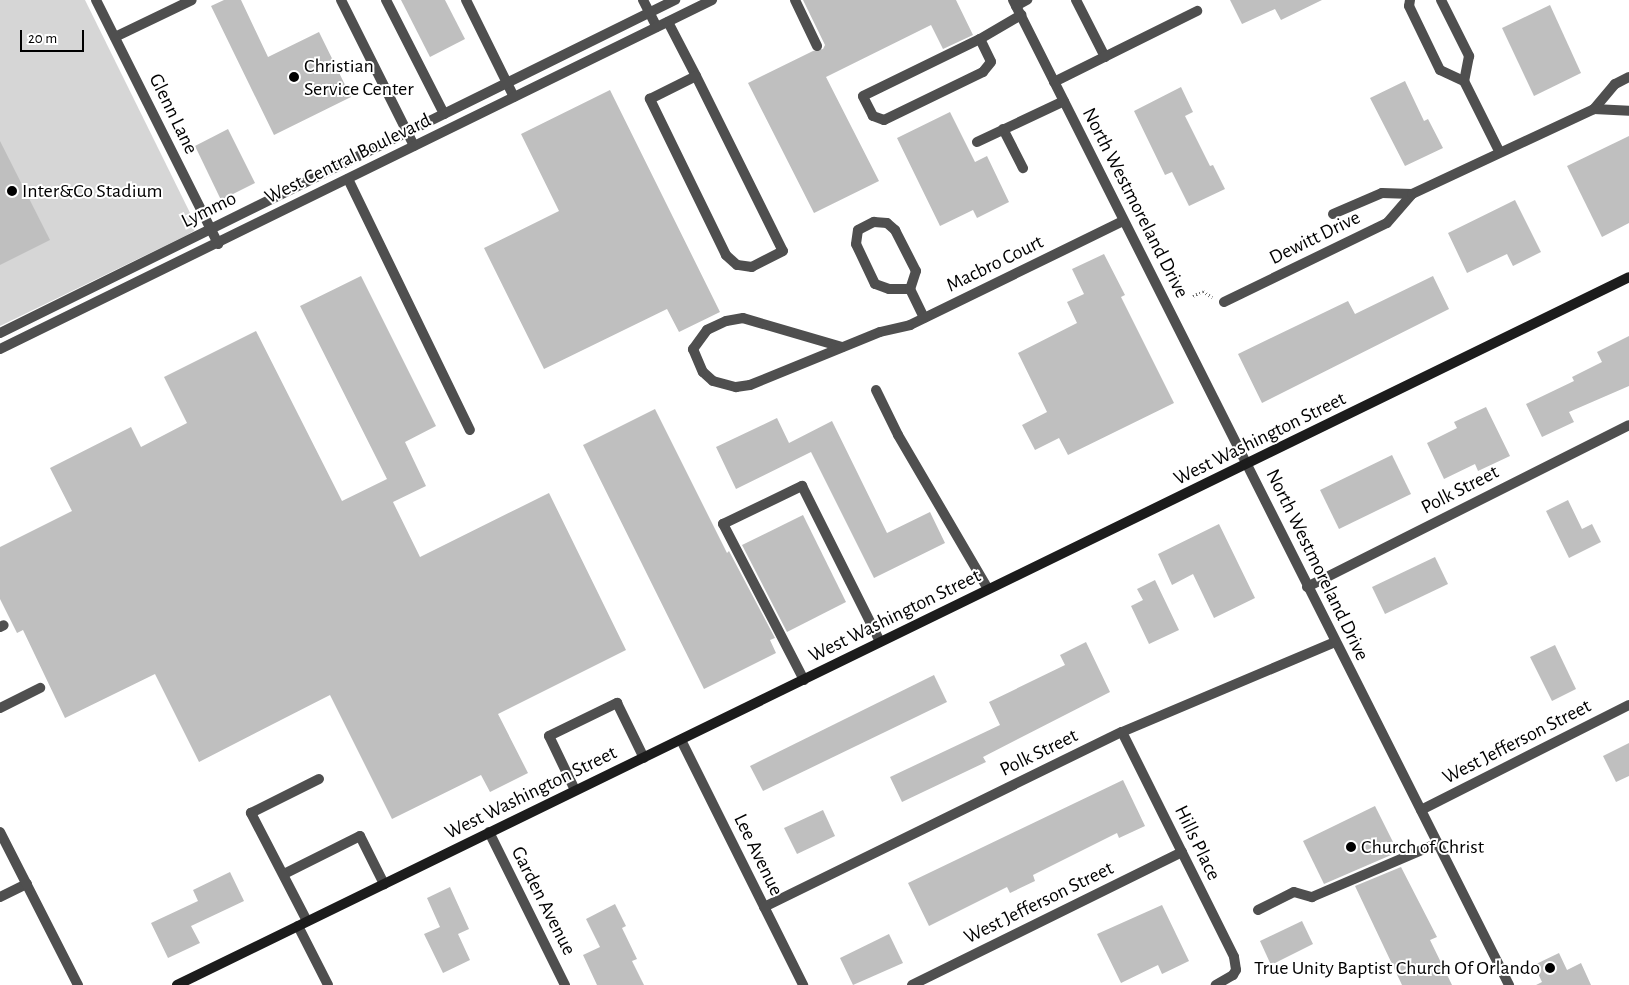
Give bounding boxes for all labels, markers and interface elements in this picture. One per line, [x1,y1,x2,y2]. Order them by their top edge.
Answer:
scale bar [22,20,86,52]
text: 20 m [28,31,57,46]
place label: Christian Service Center [304,54,414,101]
street label: Glenn Lane [143,70,203,158]
marker: Christian Service Center [288,71,300,83]
street label: North Westmoreland Drive [1077,104,1193,302]
street label: West Central Boulevard [261,108,435,210]
place label: Inter&Co Stadium [22,179,162,203]
marker: Inter&Co Stadium [6,185,18,197]
street label: Lymmo [178,187,240,233]
street label: Dewitt Drive [1266,206,1364,270]
street label: Macbro Court [943,230,1047,298]
street label: West Washington Street [1170,387,1350,491]
street label: Polk Street [1417,460,1503,520]
street label: North Westmoreland Drive [1260,465,1374,665]
street label: West Washington Street [805,564,985,668]
street label: West Jefferson Street [1439,694,1595,790]
street label: Polk Street [996,724,1082,782]
street label: West Washington Street [441,741,621,845]
street label: Hills Place [1169,802,1225,884]
street label: Lee Avenue [728,810,788,900]
place label: Church of Christ [1361,835,1484,859]
marker: Church of Christ [1345,841,1357,853]
street label: Garden Avenue [505,843,581,959]
street label: West Jefferson Street [960,856,1118,950]
place label: True Unity Baptist Church Of Orlando [1254,956,1540,980]
marker: True Unity Baptist Church Of Orlando [1544,962,1556,974]

